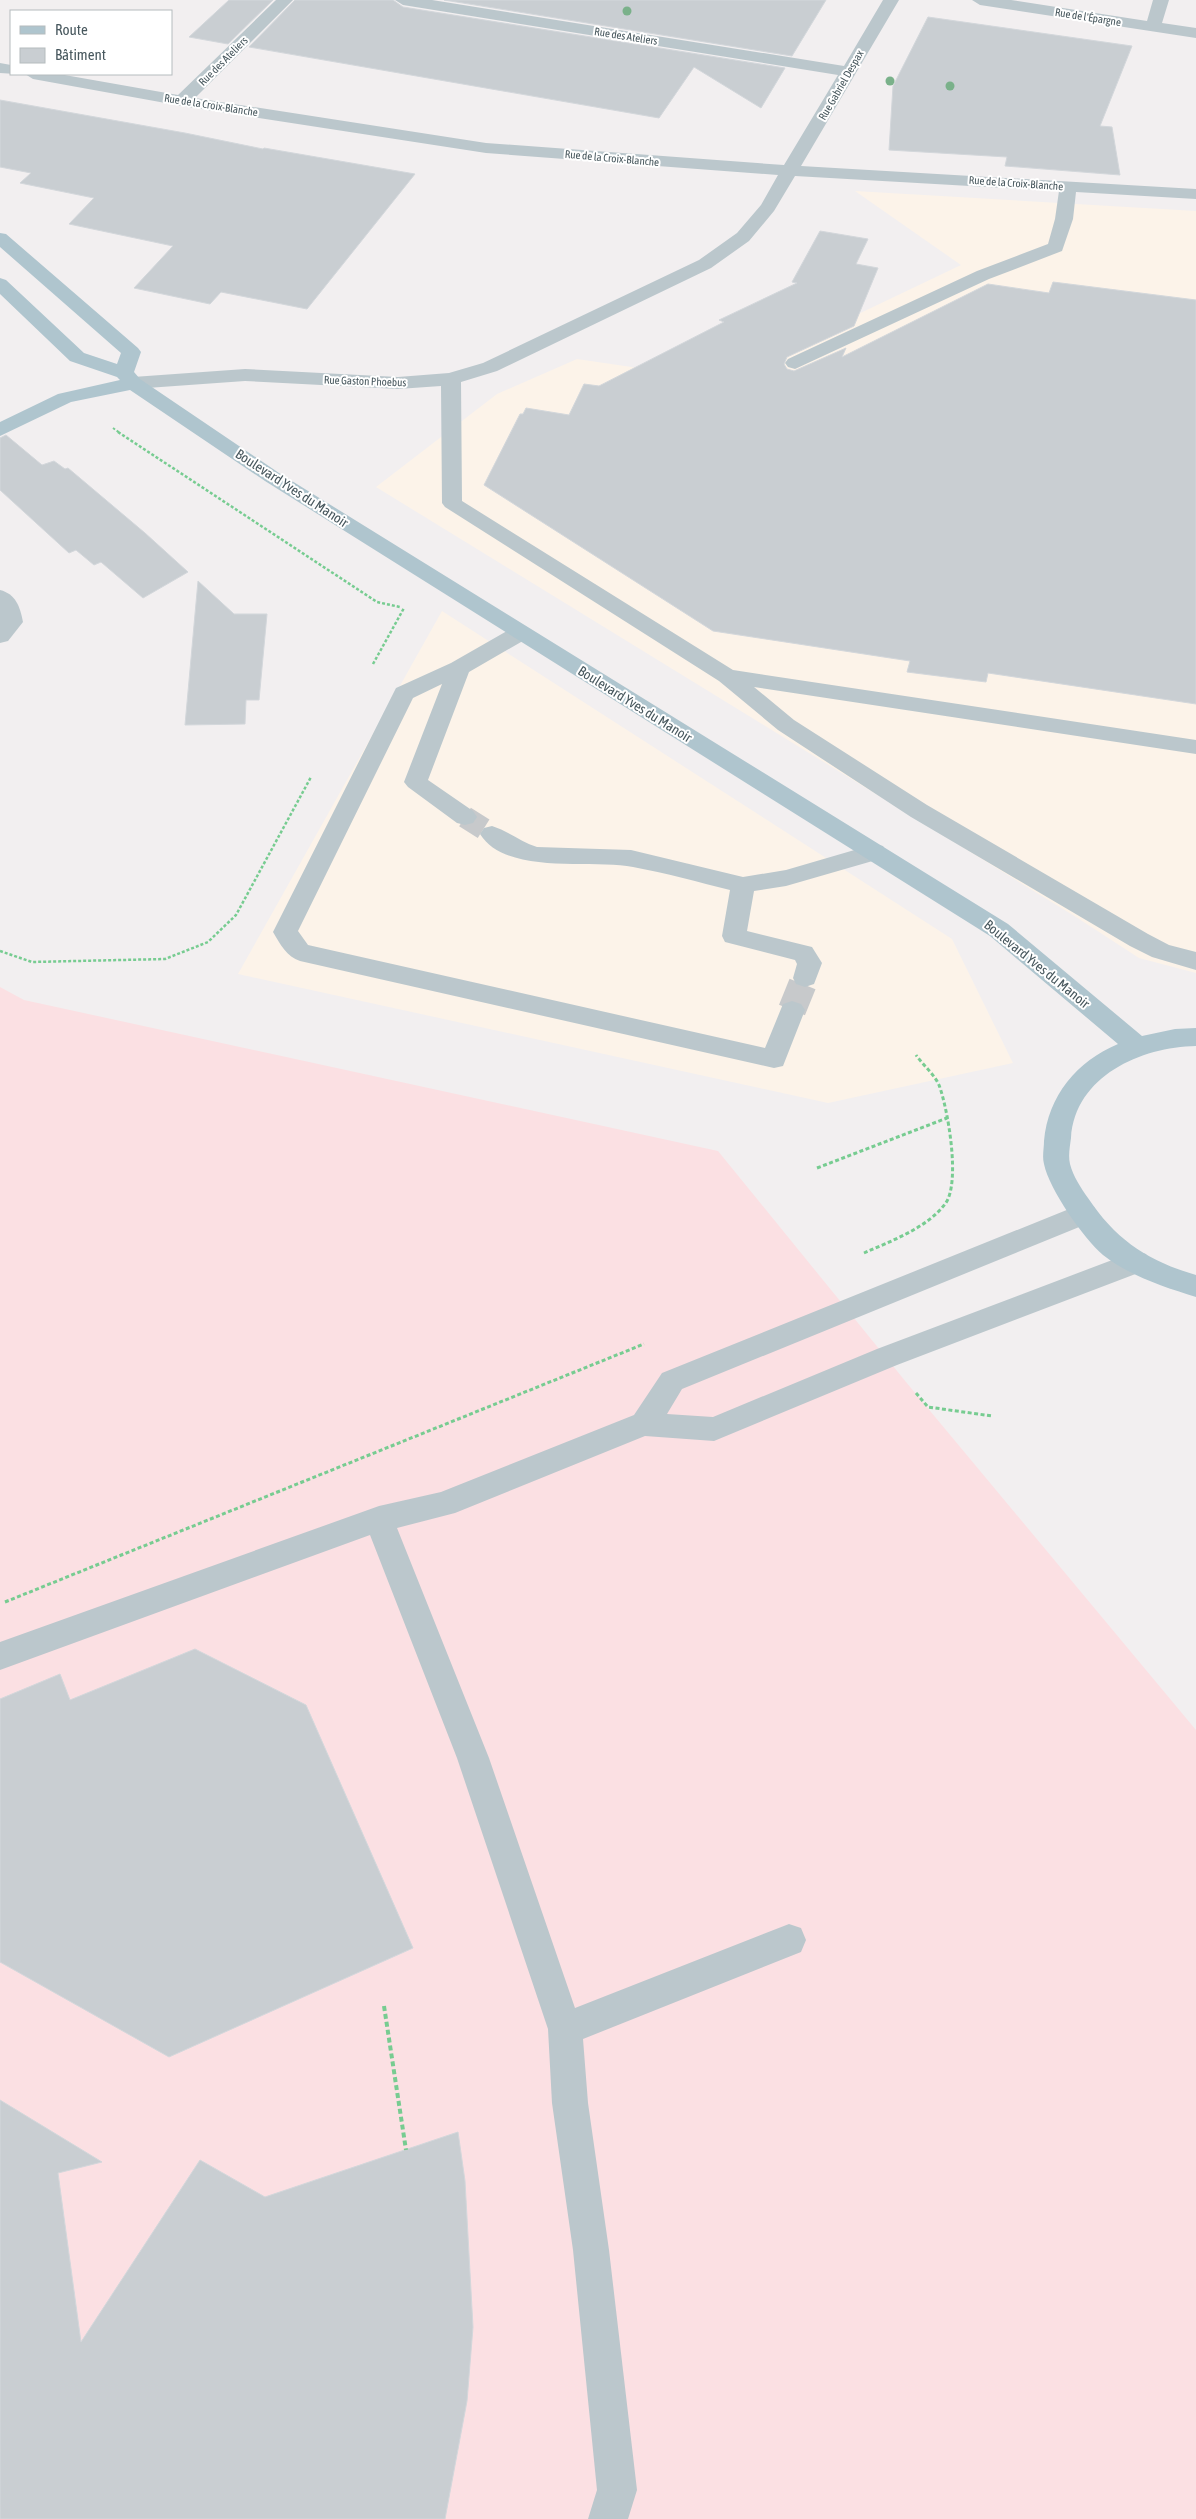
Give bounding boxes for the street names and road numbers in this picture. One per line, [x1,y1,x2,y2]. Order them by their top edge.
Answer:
street label: Rue de l'Épargne [1054,6,1122,28]
street label: Rue des Ateliers [593,25,659,47]
street label: Rue des Ateliers [196,34,250,88]
street label: Rue Gabriel Despax [816,48,866,122]
street label: Rue de la Croix-Blanche [163,92,259,118]
street label: Rue de la Croix-Blanche [564,148,660,168]
street label: Rue de la Croix-Blanche [968,174,1064,192]
street label: Rue Gaston Phoebus [324,374,407,388]
street label: Boulevard Yves du Manoir [233,446,352,531]
street label: Boulevard Yves du Manoir [575,662,696,746]
street label: Boulevard Yves du Manoir [981,917,1094,1012]

